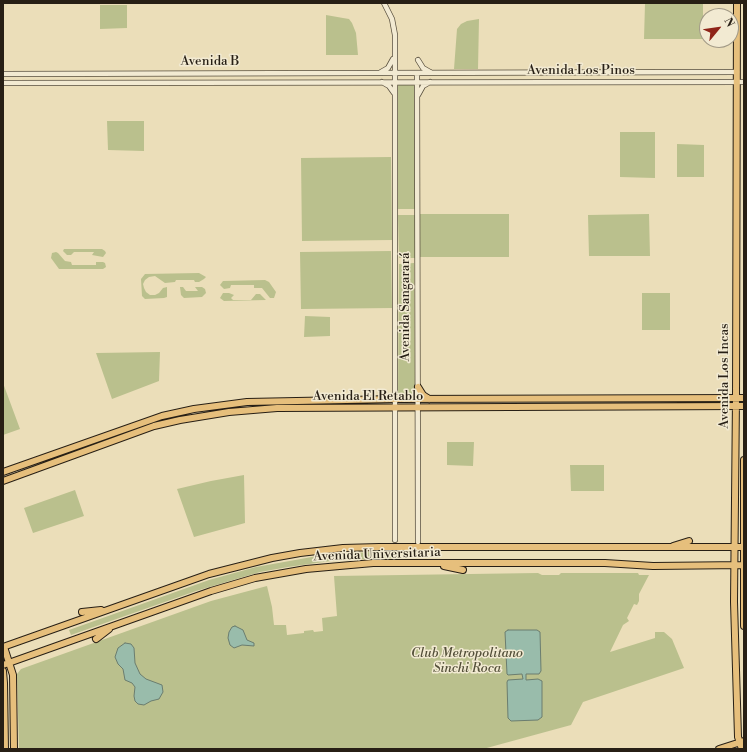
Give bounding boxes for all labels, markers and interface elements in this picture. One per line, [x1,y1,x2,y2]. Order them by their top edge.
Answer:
north arrow [699,8,739,48]
text: N [720,15,737,30]
street label: Avenida B [181,54,239,70]
street label: Avenida Los Pinos [527,63,635,79]
street label: Avenida Sangarará [398,252,414,362]
street label: Avenida Los Incas [717,323,733,429]
street label: Avenida El Retablo [313,389,423,405]
street label: Avenida Universitaria [313,545,441,565]
park label: Club Metropolitano Sinchi Roca [411,646,523,677]

